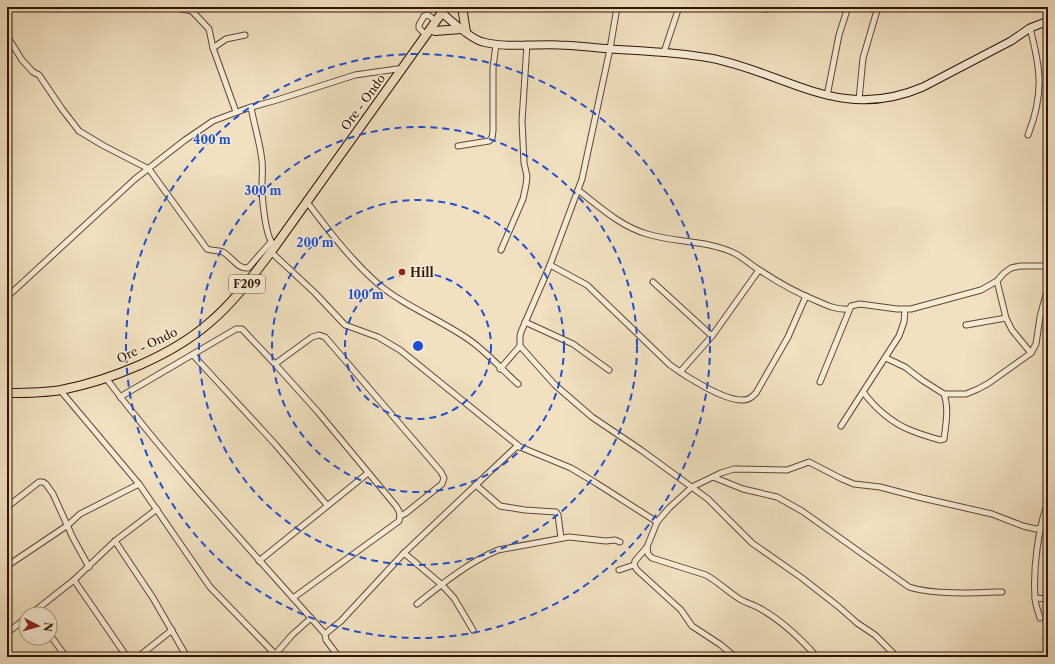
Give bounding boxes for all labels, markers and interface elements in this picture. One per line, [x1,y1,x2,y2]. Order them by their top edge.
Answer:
street label: Ore - Ondo [338,71,388,133]
text: 400 m [193,132,231,147]
text: 300 m [244,183,282,198]
text: 200 m [296,235,334,250]
place label: Hill [410,265,434,280]
marker: Hill [397,267,407,277]
road number: F209 [229,275,265,293]
text: 100 m [348,287,384,302]
street label: Ore - Ondo [114,324,180,366]
centre of rings [411,339,425,353]
north arrow [18,606,58,646]
text: N [40,622,55,633]

